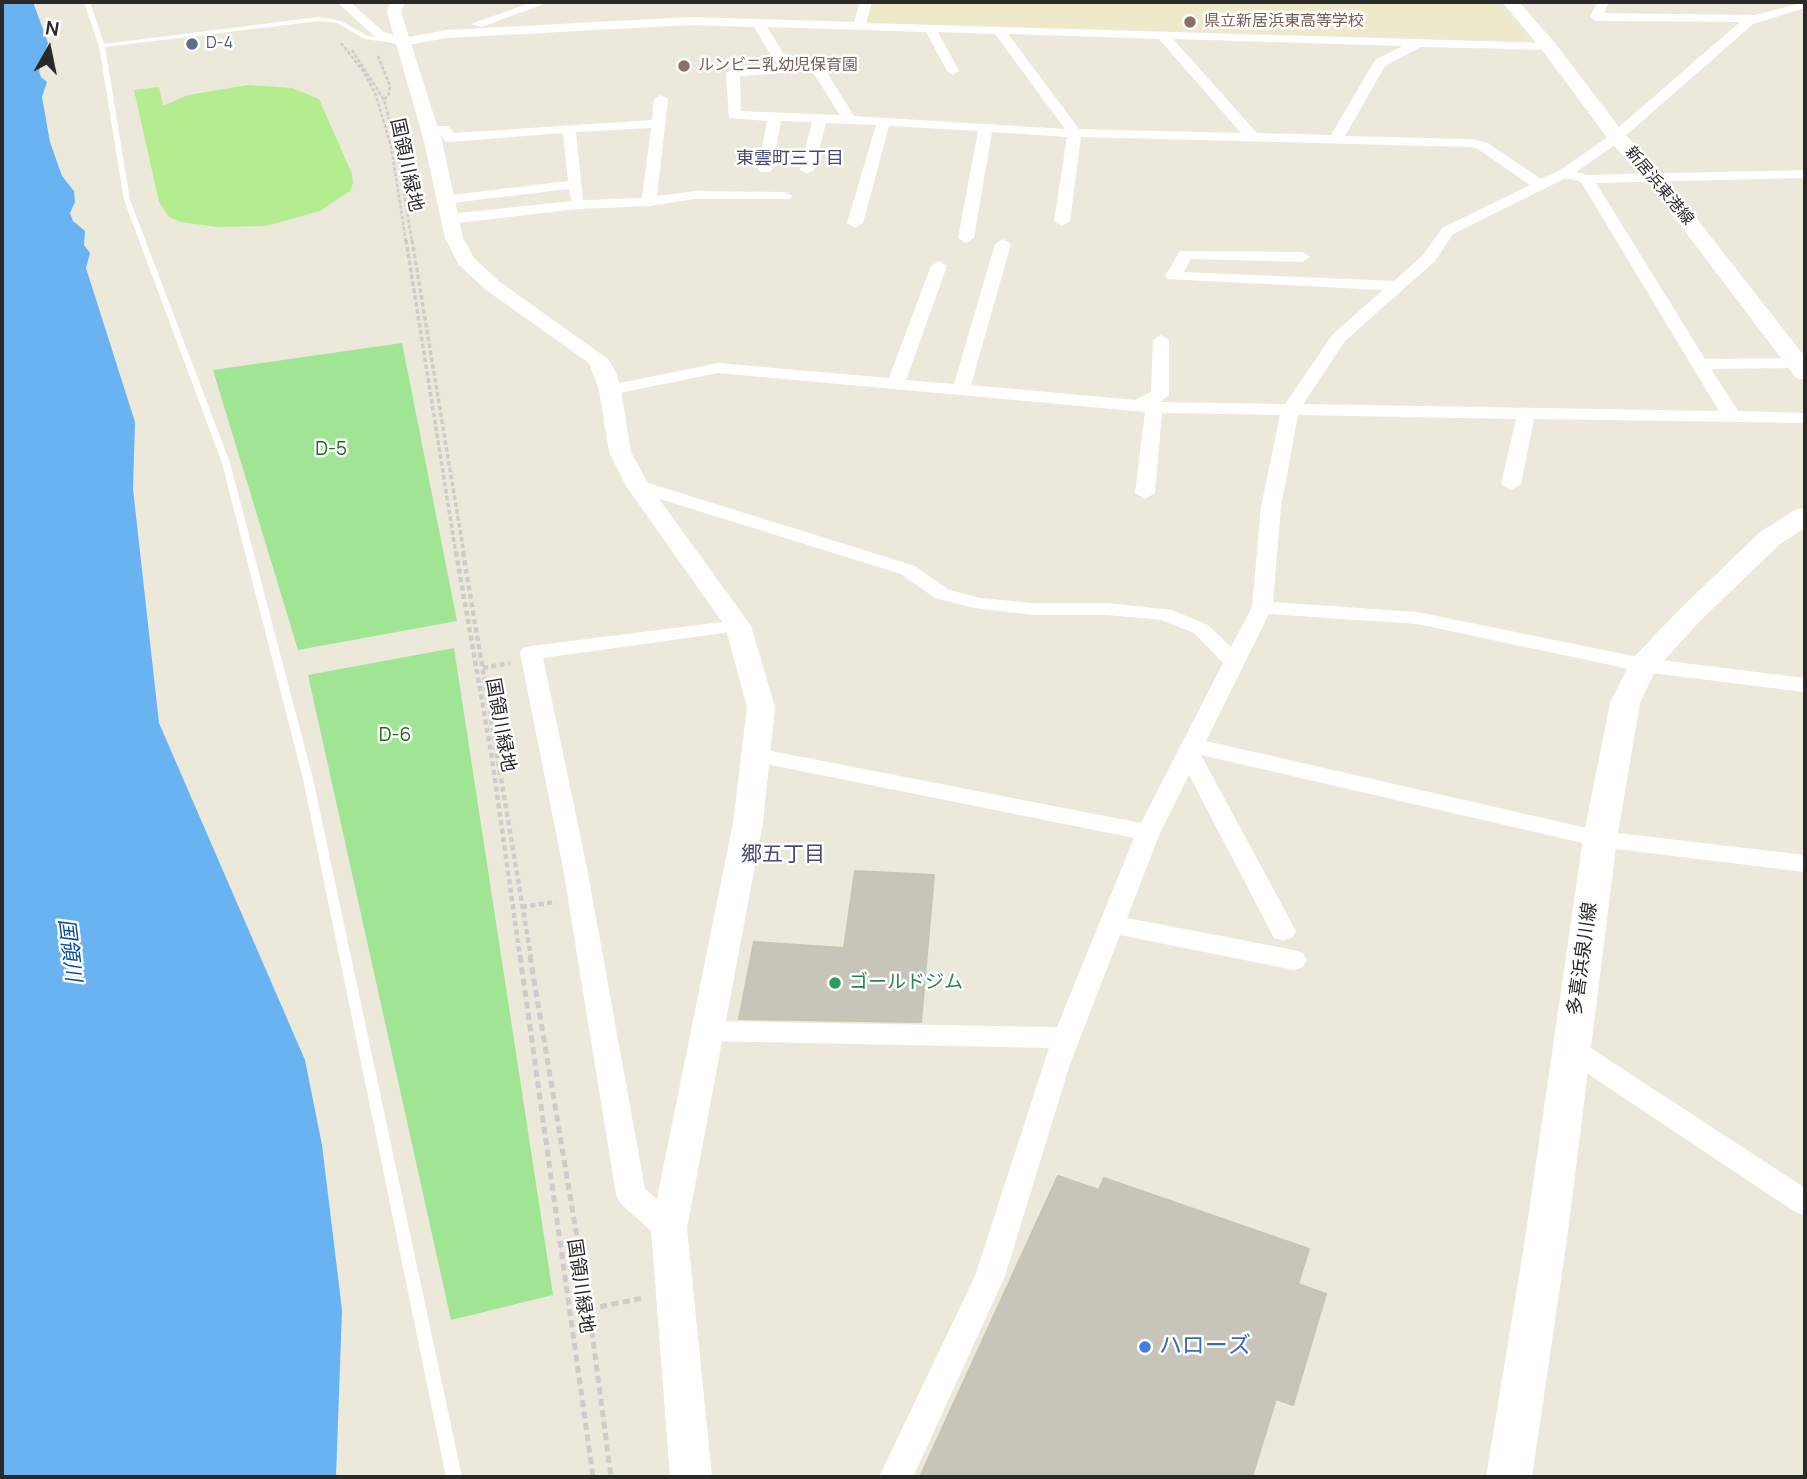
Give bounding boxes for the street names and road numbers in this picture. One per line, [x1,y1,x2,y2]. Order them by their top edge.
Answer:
street label: 国領川緑地 [385,116,427,214]
street label: 新居浜東港線 [1621,143,1697,229]
street label: 国領川緑地 [481,676,519,774]
street label: 多喜浜泉川線 [1564,901,1602,1017]
street label: 国領川緑地 [562,1237,598,1335]

